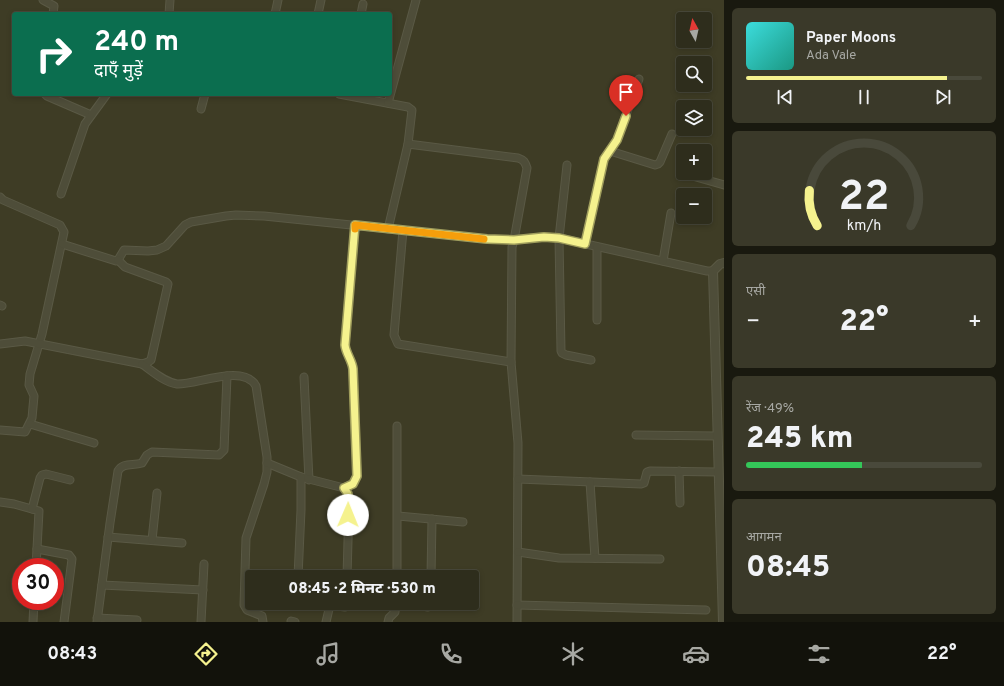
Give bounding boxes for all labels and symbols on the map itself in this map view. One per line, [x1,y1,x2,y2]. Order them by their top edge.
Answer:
north arrow [676,12,712,48]
pin [609,75,643,116]
position arrow [327,494,369,536]
speed limit sign: 30 [12,558,64,610]

